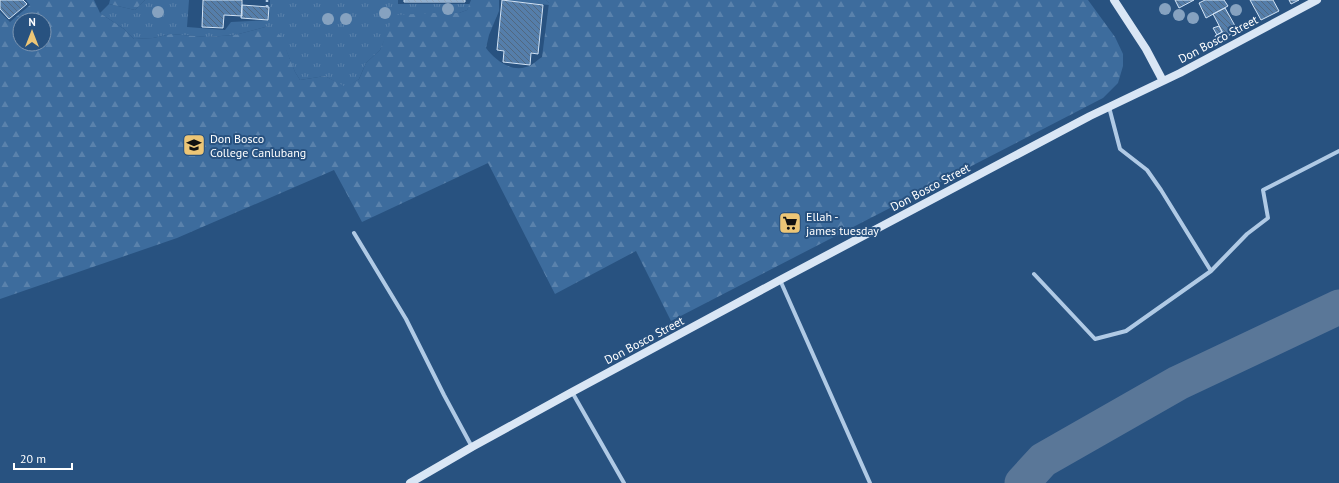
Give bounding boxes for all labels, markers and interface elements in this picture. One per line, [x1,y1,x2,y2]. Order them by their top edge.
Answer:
north arrow [12,12,52,52]
street label: Don Bosco Street [1176,12,1260,66]
text: N [28,15,36,29]
place label: Don Bosco College Canlubang [210,131,306,160]
school or university icon: Don Bosco College Canlubang [181,132,207,158]
street label: Don Bosco Street [888,160,972,214]
place label: Ellah - james tuesday [806,209,879,238]
supermarket icon: Ellah - james tuesday [777,210,803,236]
street label: Don Bosco Street [602,313,686,367]
scale bar [14,445,72,471]
text: 20 m [20,451,46,466]

